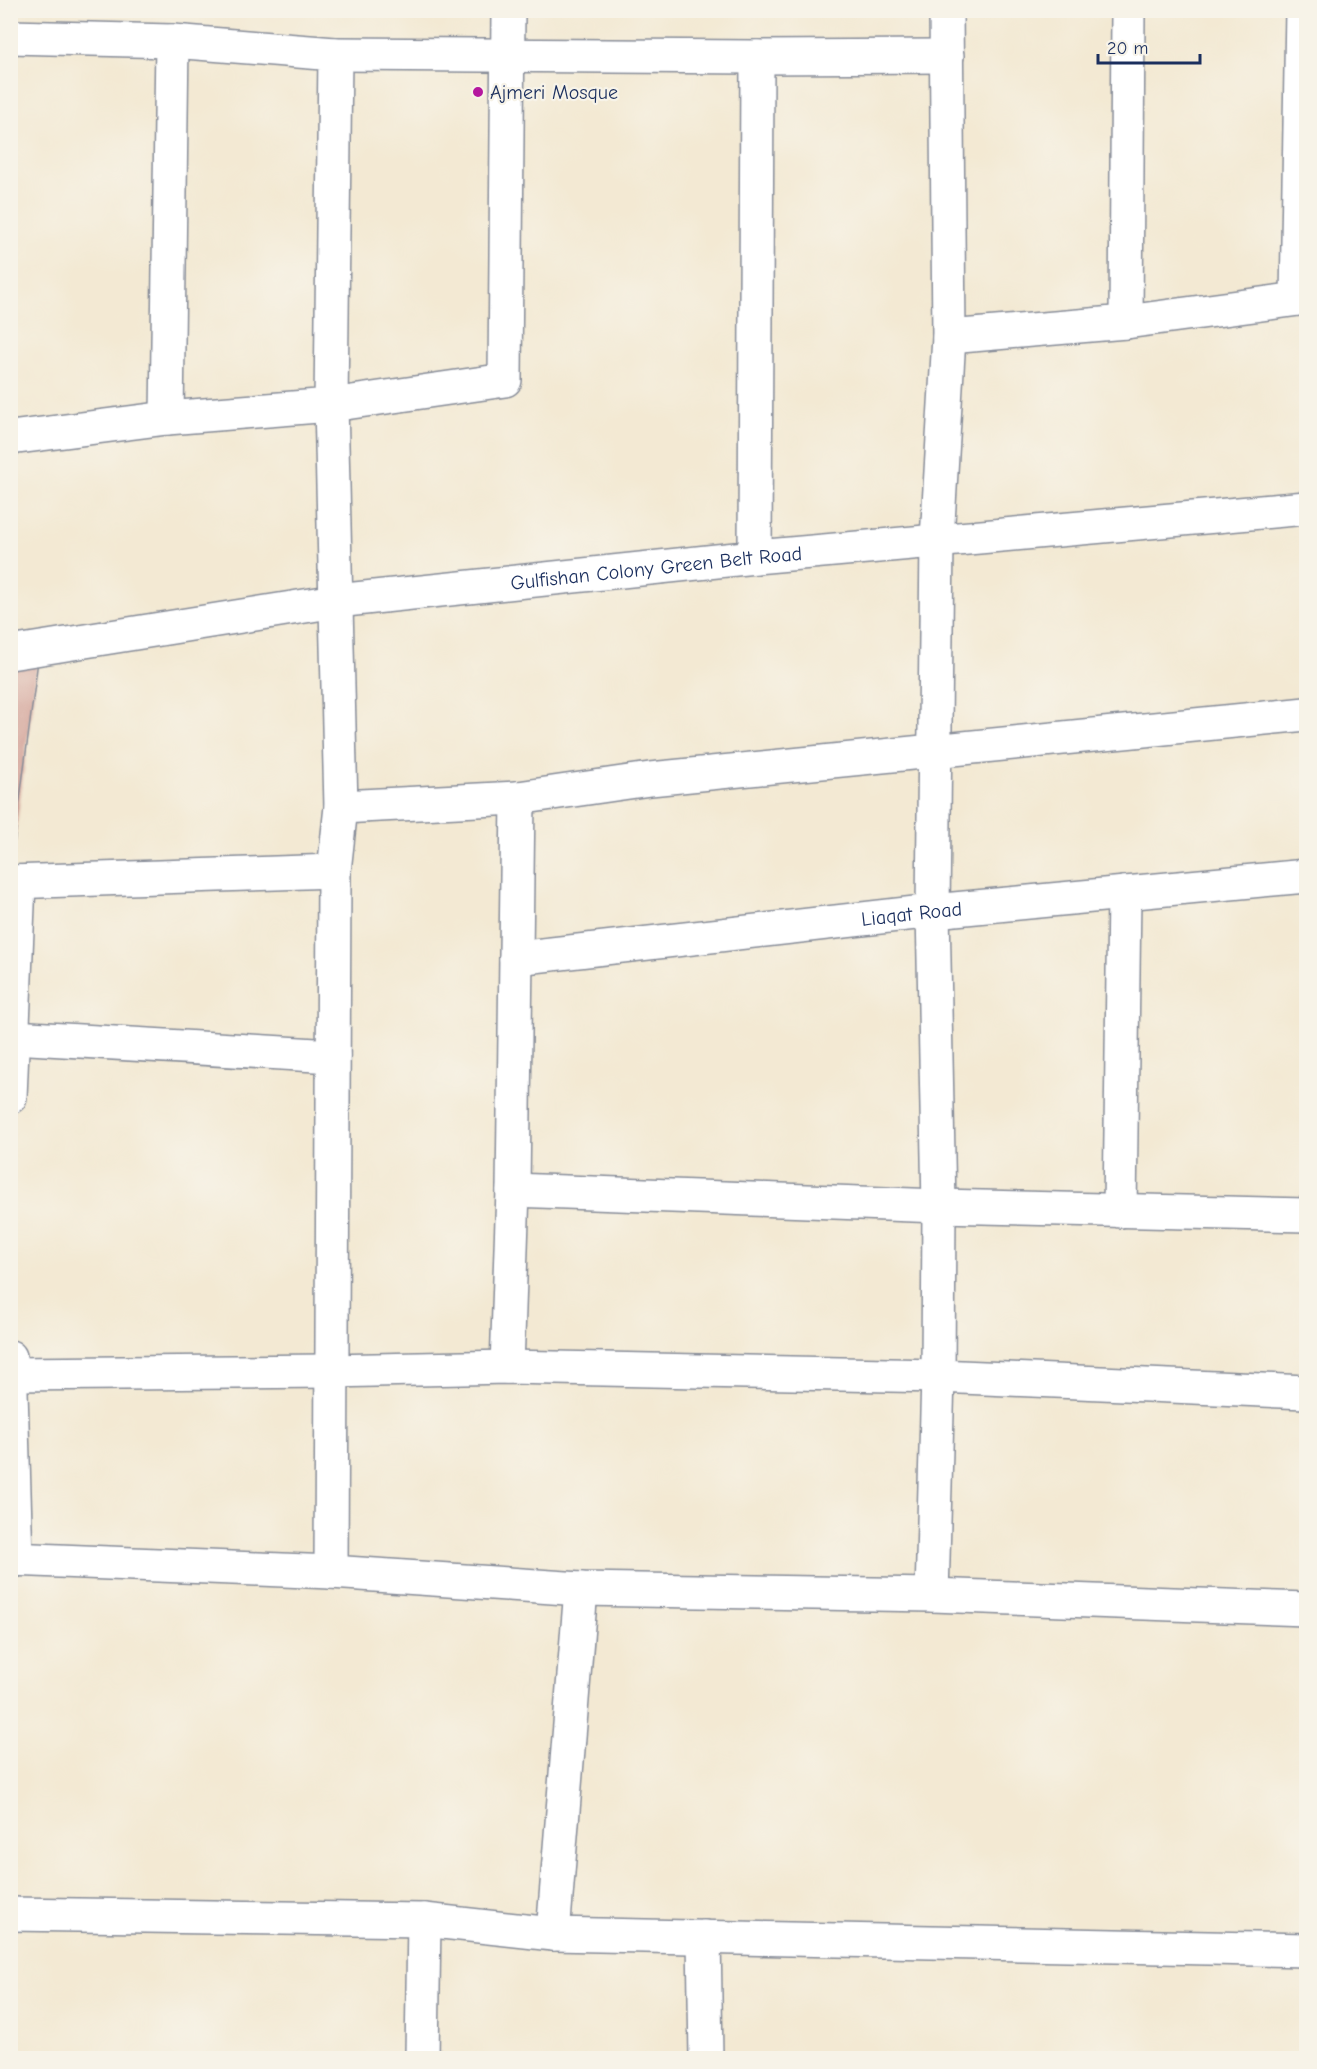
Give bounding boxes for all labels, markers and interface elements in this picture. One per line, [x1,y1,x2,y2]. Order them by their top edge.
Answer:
scale bar [1098,27,1200,65]
text: 20 m [1107,38,1148,59]
place label: Ajmeri Mosque [490,81,618,104]
marker: Ajmeri Mosque [471,85,485,99]
street label: Gulfishan Colony Green Belt Road [509,542,803,595]
street label: Liaqat Road [860,897,963,931]

